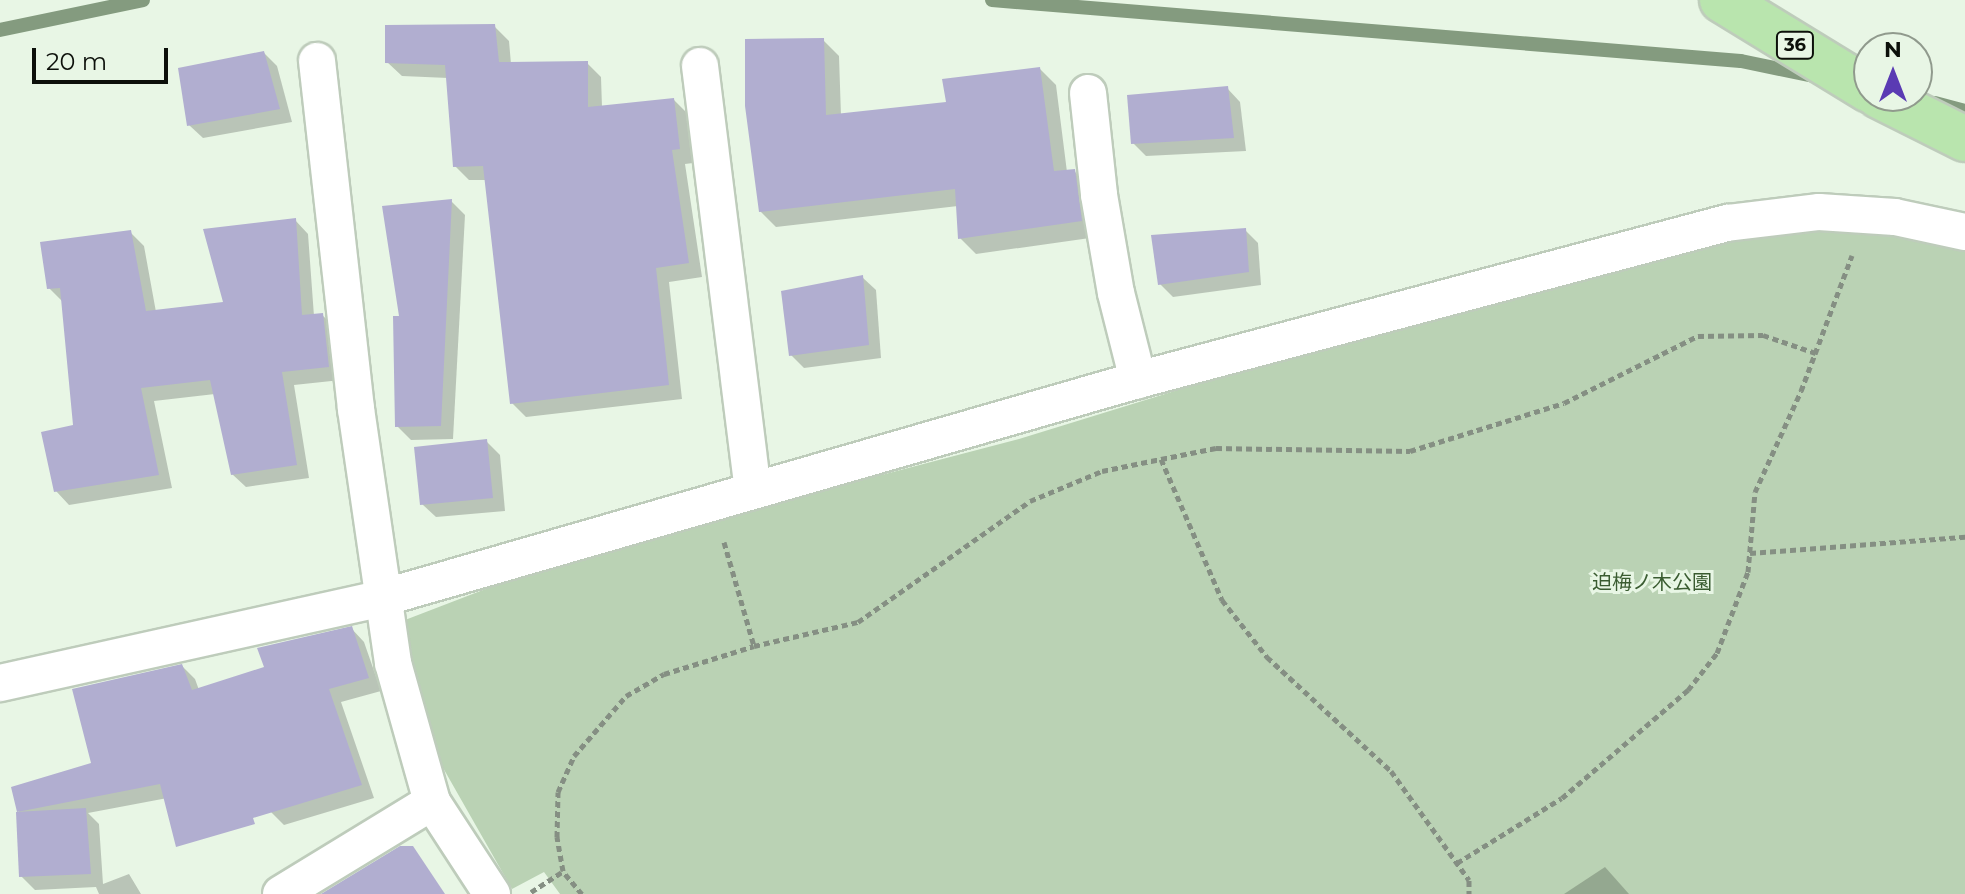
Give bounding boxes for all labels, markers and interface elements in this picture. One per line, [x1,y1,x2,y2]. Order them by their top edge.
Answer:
road number: 36 [1775,31,1815,59]
scale bar [36,32,172,82]
north arrow [1853,32,1933,112]
text: N [1884,36,1902,63]
text: 20 m [46,47,107,76]
park label: 迫梅ノ木公園 [1592,570,1712,594]

